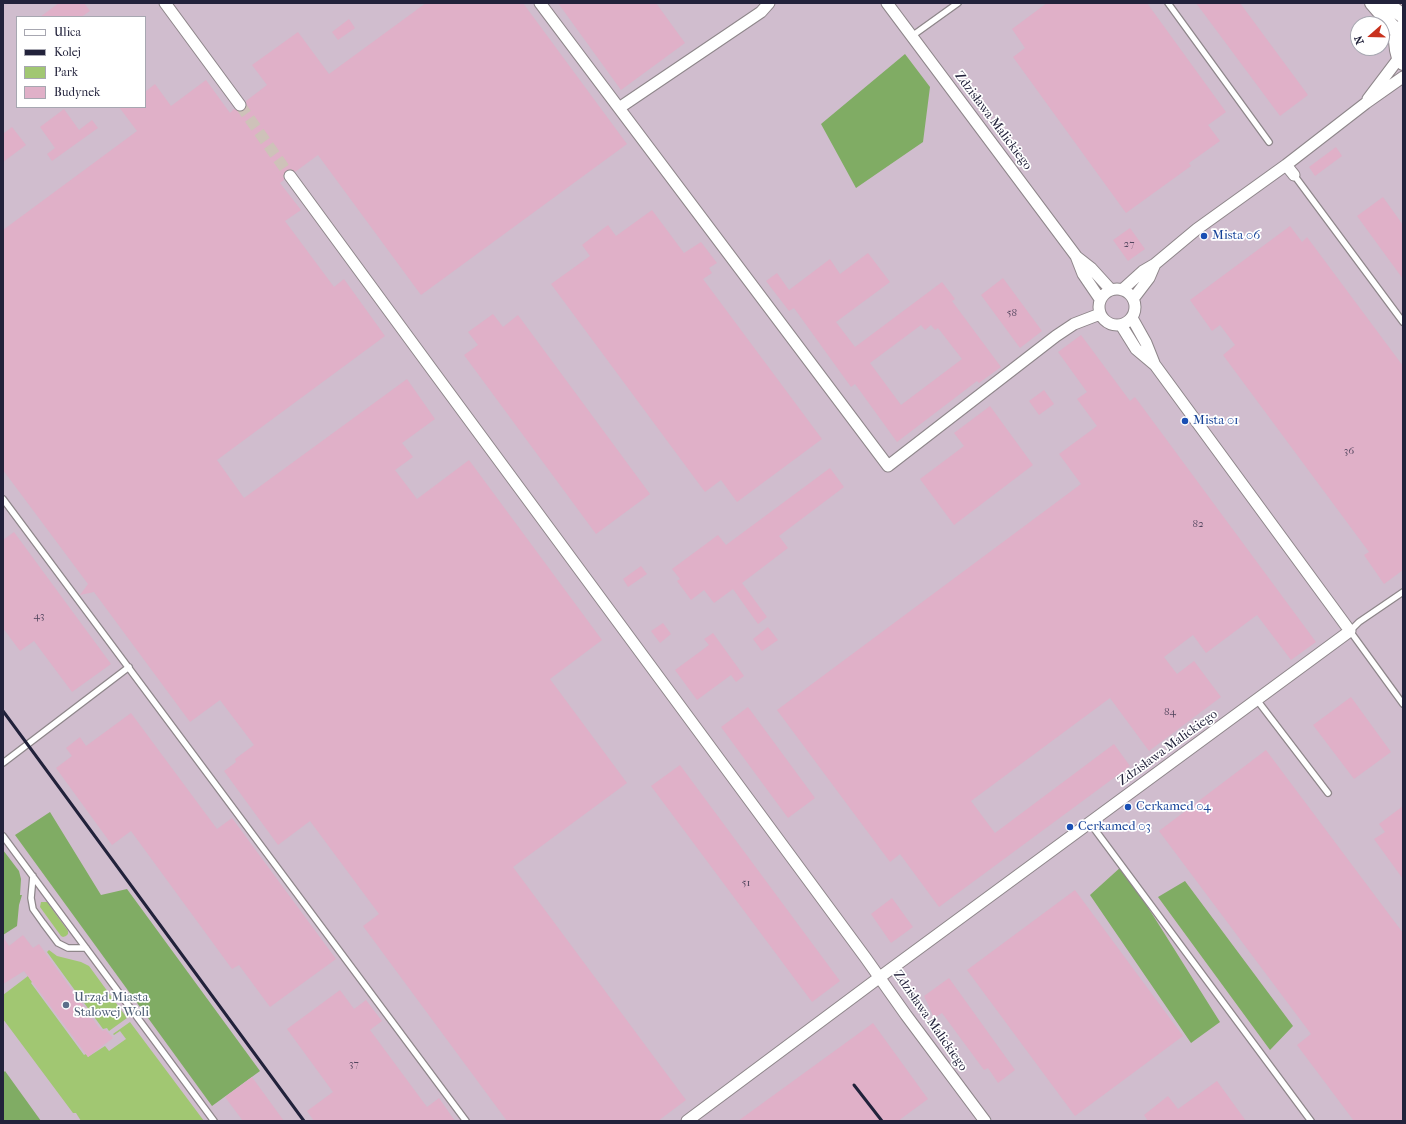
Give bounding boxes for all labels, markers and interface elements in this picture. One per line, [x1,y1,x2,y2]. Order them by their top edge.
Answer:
legend [16,16,146,108]
north arrow [1350,16,1390,56]
text: Ulica [54,25,81,39]
text: N [1352,34,1367,46]
text: Kolej [54,45,81,59]
text: Park [54,65,78,79]
street label: Zdzisława Malickiego [951,69,1035,173]
text: Budynek [54,85,100,99]
place label: Mista 06 [1212,228,1260,244]
marker: Mista 06 [1199,231,1209,241]
house number: 27 [1124,237,1134,251]
house number: 58 [1007,306,1017,320]
place label: Mista 01 [1193,413,1239,429]
marker: Mista 01 [1180,416,1190,426]
house number: 36 [1344,444,1354,458]
house number: 82 [1192,517,1204,531]
house number: 43 [33,609,45,623]
house number: 84 [1164,705,1176,719]
street label: Zdzisława Malickiego [1115,707,1221,789]
place label: Cerkamed 04 [1136,799,1211,815]
marker: Cerkamed 04 [1123,802,1133,812]
place label: Cerkamed 03 [1078,819,1151,835]
marker: Cerkamed 03 [1065,822,1075,832]
house number: 51 [742,876,750,890]
street label: Zdzisława Malickiego [889,968,971,1074]
place label: Urząd Miasta Stalowej Woli [74,990,149,1021]
marker: Urząd Miasta Stalowej Woli [61,1000,71,1010]
house number: 37 [349,1057,359,1071]

